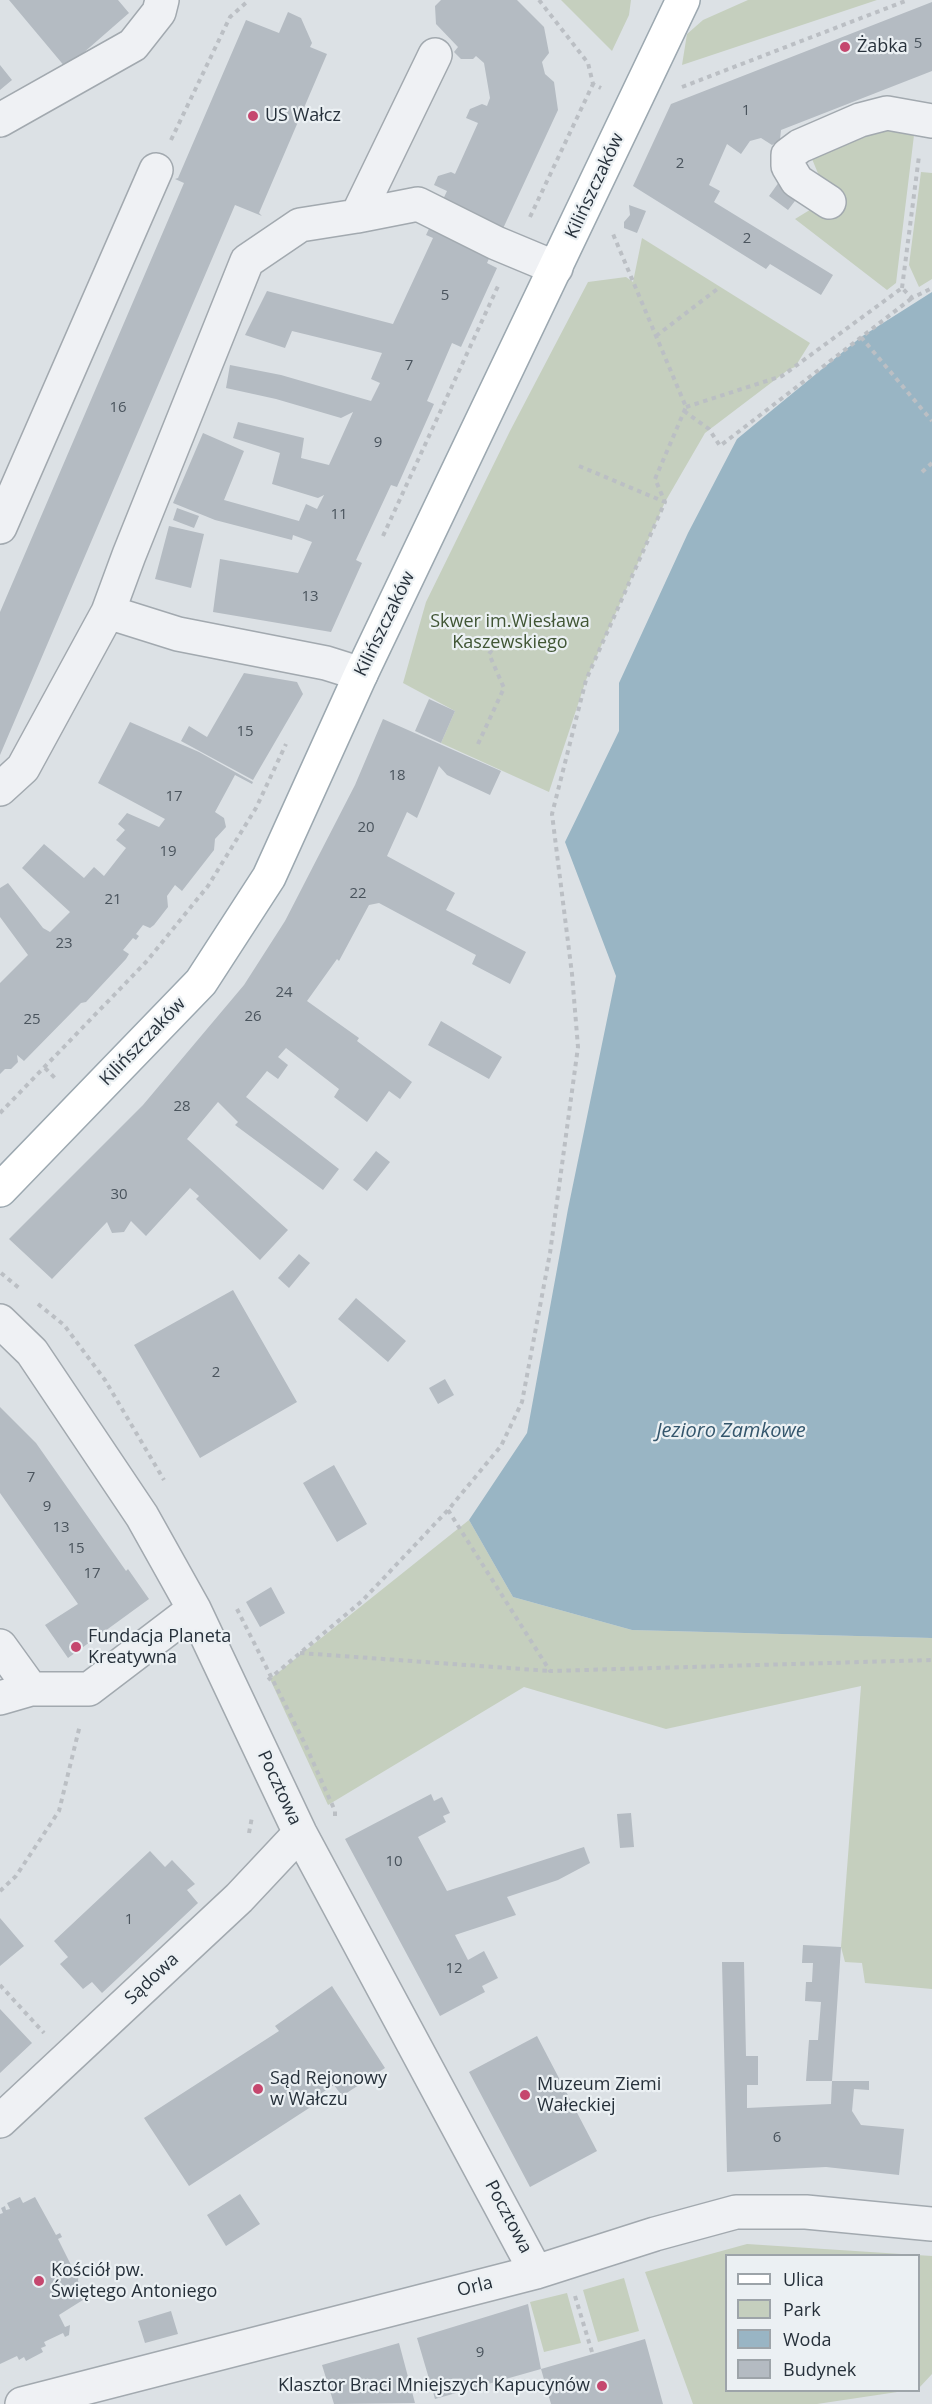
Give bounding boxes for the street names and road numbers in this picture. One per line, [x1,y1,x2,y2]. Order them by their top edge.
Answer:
street label: Kilińszczaków [561,130,629,242]
street label: Kilińszczaków [350,568,420,680]
street label: Kilińszczaków [96,993,190,1091]
street label: Pocztowa [252,1747,306,1829]
street label: Sądowa [121,1949,183,2009]
street label: Pocztowa [480,2177,536,2257]
street label: Orla [455,2272,495,2302]

